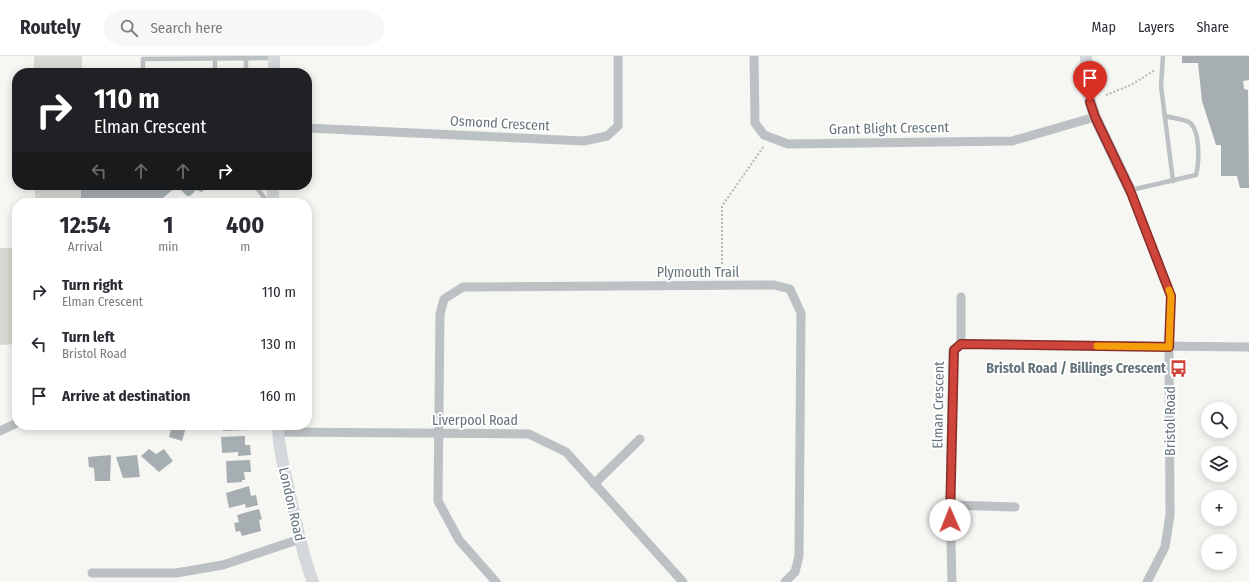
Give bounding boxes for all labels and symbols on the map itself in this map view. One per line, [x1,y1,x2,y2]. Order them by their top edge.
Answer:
pin [1073,61,1107,102]
street label: Osmond Crescent [450,112,551,135]
street label: Grant Blight Crescent [829,119,950,138]
street label: Plymouth Trail [657,264,739,281]
bus stop icon: Bristol Road / Billings Crescent [1169,358,1189,378]
place label: Bristol Road / Billings Crescent [986,360,1167,377]
street label: Elman Crescent [929,361,948,449]
street label: Bristol Road [1162,386,1179,456]
street label: Liverpool Road [432,412,518,429]
street label: London Road [275,466,308,543]
position arrow [929,499,971,541]

